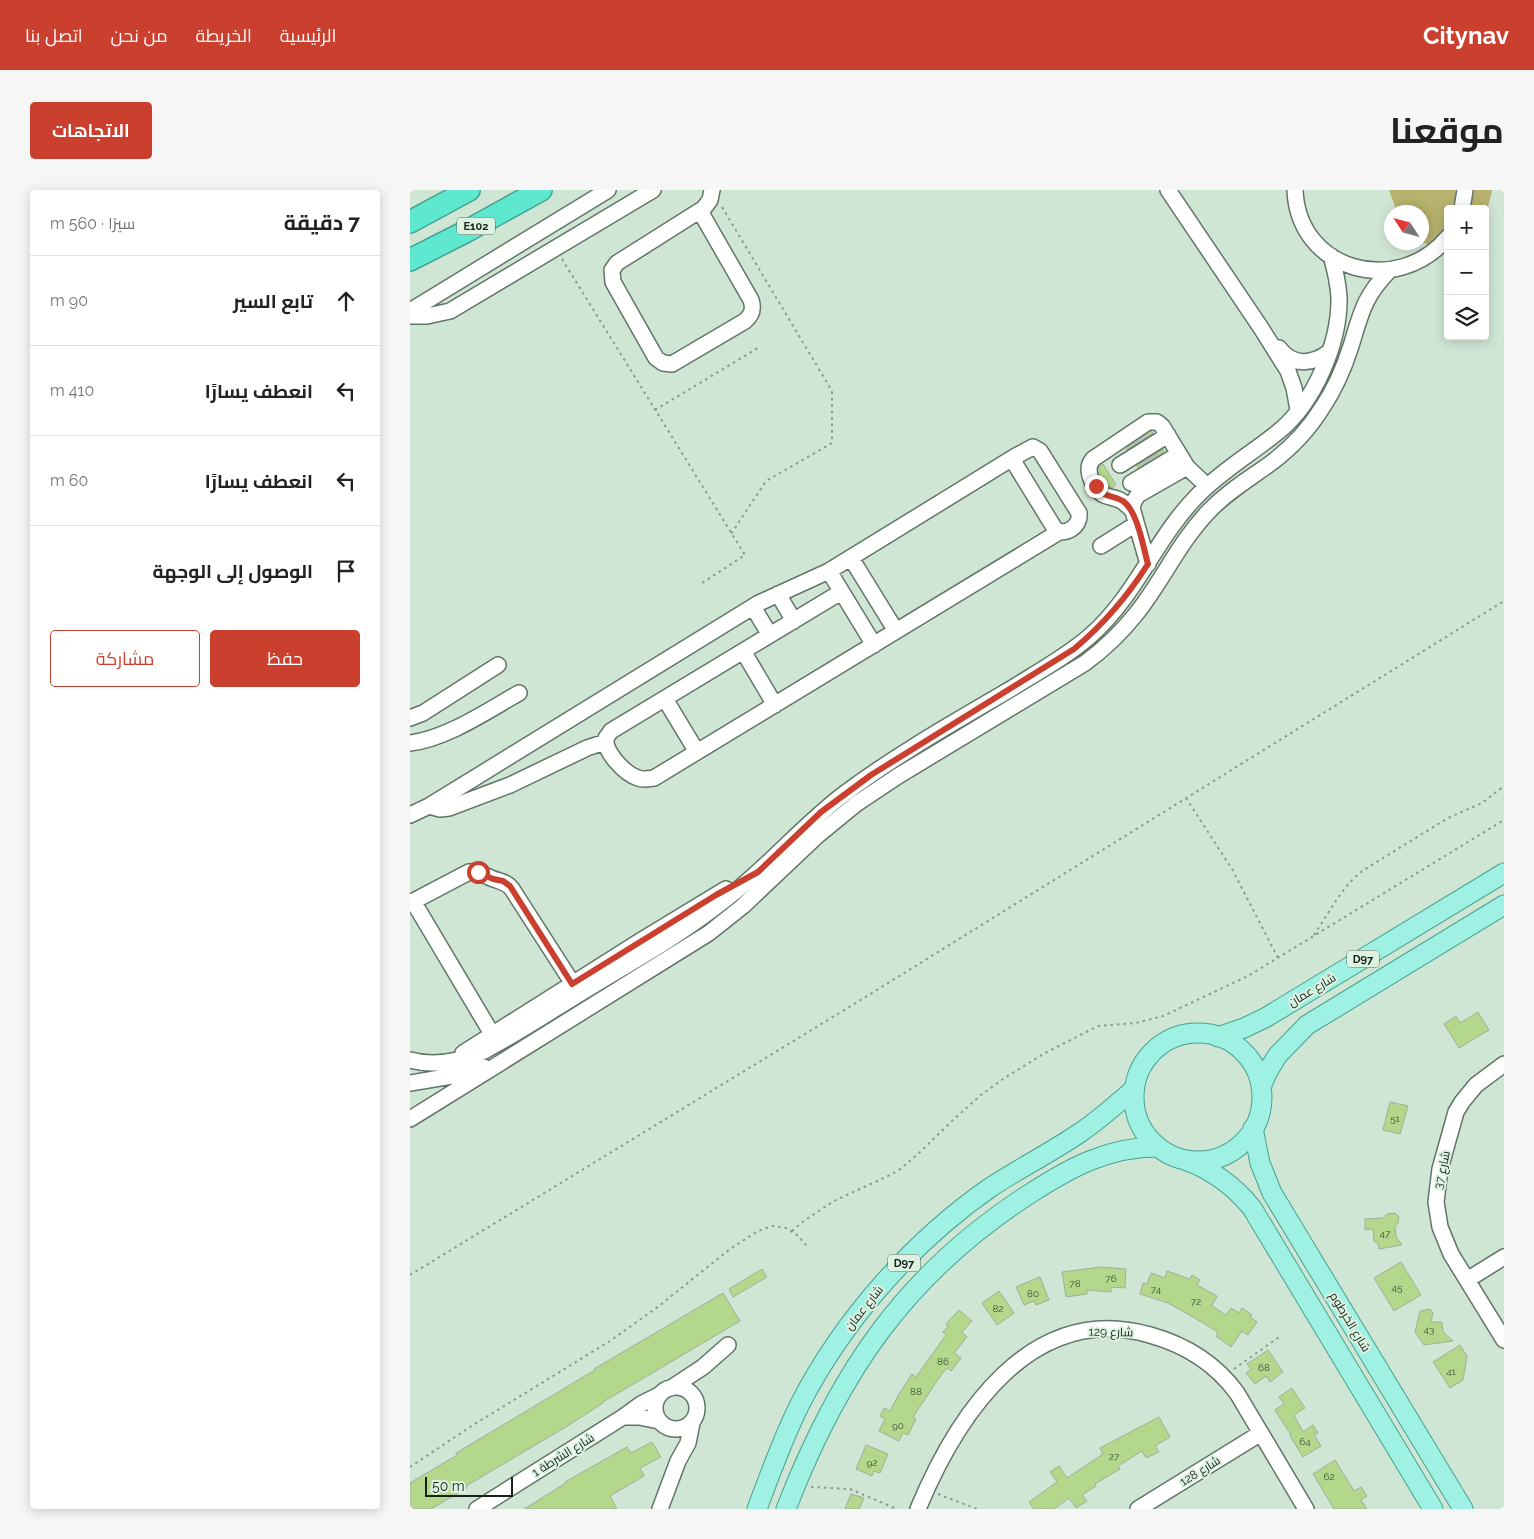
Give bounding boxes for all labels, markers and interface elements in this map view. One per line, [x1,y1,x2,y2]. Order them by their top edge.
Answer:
text: Citynav [1423,21,1509,50]
text: اتصل بنا [25,25,83,46]
text: من نحن [111,25,168,46]
text: الخريطة [196,25,252,46]
text: الرئيسية [280,25,336,46]
button: الاتجاهات [30,102,152,159]
text: موقعنا [1390,110,1504,151]
north arrow [1384,205,1429,250]
map controls [1444,205,1489,340]
button: + [1444,205,1489,250]
text: 7 دقيقة [284,210,360,235]
text: سيرًا · 560 m [50,214,135,233]
road number: E102 [457,218,495,234]
button: − [1444,250,1489,295]
icon: ahead [332,287,360,315]
text: تابع السير [233,290,313,312]
text: 90 m [50,291,88,310]
button: layers [1444,295,1489,340]
icon: left [332,377,360,405]
text: انعطف يسارًا [205,380,313,402]
text: 410 m [50,381,94,400]
icon: left [332,467,360,495]
text: انعطف يسارًا [205,470,313,492]
text: 60 m [50,471,88,490]
route end [1085,475,1108,498]
icon: arrive [332,557,360,585]
text: الوصول إلى الوجهة [153,560,313,582]
button: مشاركة [50,630,200,687]
button: حفظ [210,630,360,687]
route start [467,861,490,884]
road number: D97 [1347,951,1379,968]
street label: شارع عمان [1286,970,1339,1011]
house number: 51 [1390,1113,1401,1124]
street label: شارع 37 [1431,1149,1454,1191]
house number: 47 [1380,1228,1391,1239]
road number: D97 [888,1254,920,1272]
house number: 76 [1105,1273,1117,1284]
house number: 78 [1069,1278,1081,1289]
house number: 45 [1392,1282,1403,1293]
street label: شارع عمان [842,1283,887,1334]
house number: 74 [1151,1284,1162,1295]
house number: 80 [1027,1288,1039,1299]
street label: شارع الخرطوم [1326,1290,1373,1355]
house number: 72 [1191,1296,1201,1307]
house number: 82 [992,1303,1004,1314]
house number: 43 [1424,1324,1434,1335]
street label: شارع 129 [1088,1325,1134,1340]
house number: 86 [937,1356,949,1367]
house number: 68 [1258,1362,1270,1373]
house number: 41 [1446,1366,1457,1377]
house number: 88 [910,1386,922,1397]
house number: 90 [892,1420,904,1431]
street label: شارع الشرطة 1 [529,1430,597,1480]
house number: 64 [1299,1436,1311,1447]
house number: 27 [1109,1451,1120,1462]
street label: شارع 128 [1177,1453,1223,1490]
house number: 92 [866,1457,878,1468]
house number: 62 [1323,1471,1335,1482]
scale bar [425,1474,512,1497]
text: 50 m [432,1478,465,1494]

